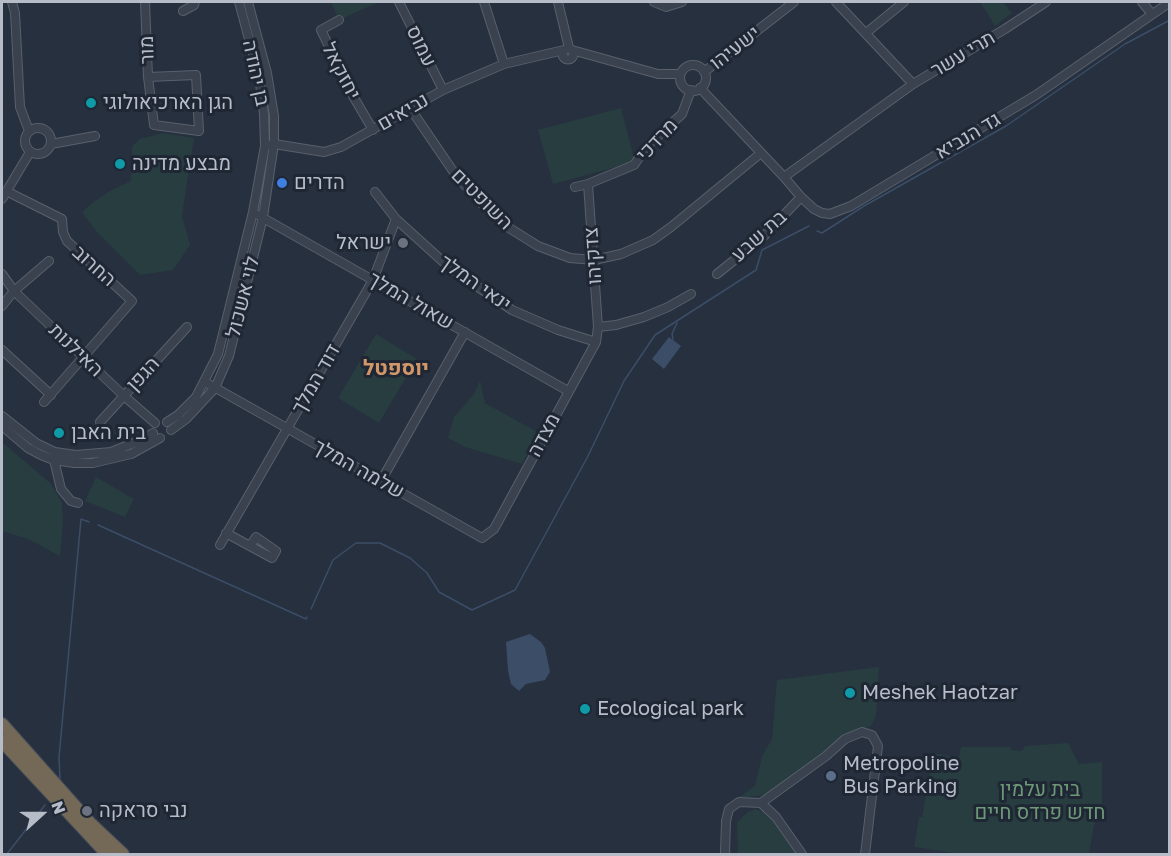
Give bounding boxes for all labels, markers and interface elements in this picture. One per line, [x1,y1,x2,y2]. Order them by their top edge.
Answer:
street label: עמוס [401,21,441,71]
street label: ישעיהו [705,21,765,75]
street label: תרי עשר [927,26,999,82]
street label: מור [135,35,159,65]
street label: בן יהודה [237,38,275,108]
street label: יחזקאל [317,38,365,104]
street label: נביאים [373,88,433,136]
place label: הגן הארכיאולוגי [103,91,233,115]
marker: הגן הארכיאולוגי [84,96,98,110]
street label: גד הנביא [931,107,1005,165]
street label: מרדכי [631,114,683,166]
place label: מבצע מדינה [132,152,231,176]
marker: מבצע מדינה [113,157,127,171]
street label: השופטים [446,163,518,235]
place label: הדרים [294,171,345,195]
marker: הדרים [275,176,289,190]
street label: בת שבע [726,205,792,267]
street label: צדקיהו [579,226,607,286]
place label: ישראל [336,231,391,255]
marker: ישראל [396,236,410,250]
street label: החרוב [67,240,121,292]
street label: ינאי המלך [435,250,515,316]
street label: לוי אשכול [221,254,265,340]
street label: שאול המלך [364,267,458,335]
street label: האילנות [44,318,108,382]
street label: דוד המלך [287,340,345,418]
street label: הגפן [121,352,165,396]
district label: יוספטל [363,355,429,381]
street label: מצדה [523,409,565,461]
place label: בית האבן [71,421,146,445]
marker: בית האבן [52,426,66,440]
street label: שלמה המלך [309,434,409,504]
place label: Meshek Haotzar [862,681,1018,705]
marker: Meshek Haotzar [843,686,857,700]
place label: Ecological park [597,697,744,721]
marker: Ecological park [578,702,592,716]
place label: Metropoline Bus Parking [843,752,959,799]
marker: Metropoline Bus Parking [824,769,838,783]
park label: בית עלמין חדש פרדס חיים [975,778,1105,825]
north arrow [12,784,72,844]
text: N [47,798,70,817]
place label: נבי סראקה [99,799,187,823]
marker: נבי סראקה [80,804,94,818]

